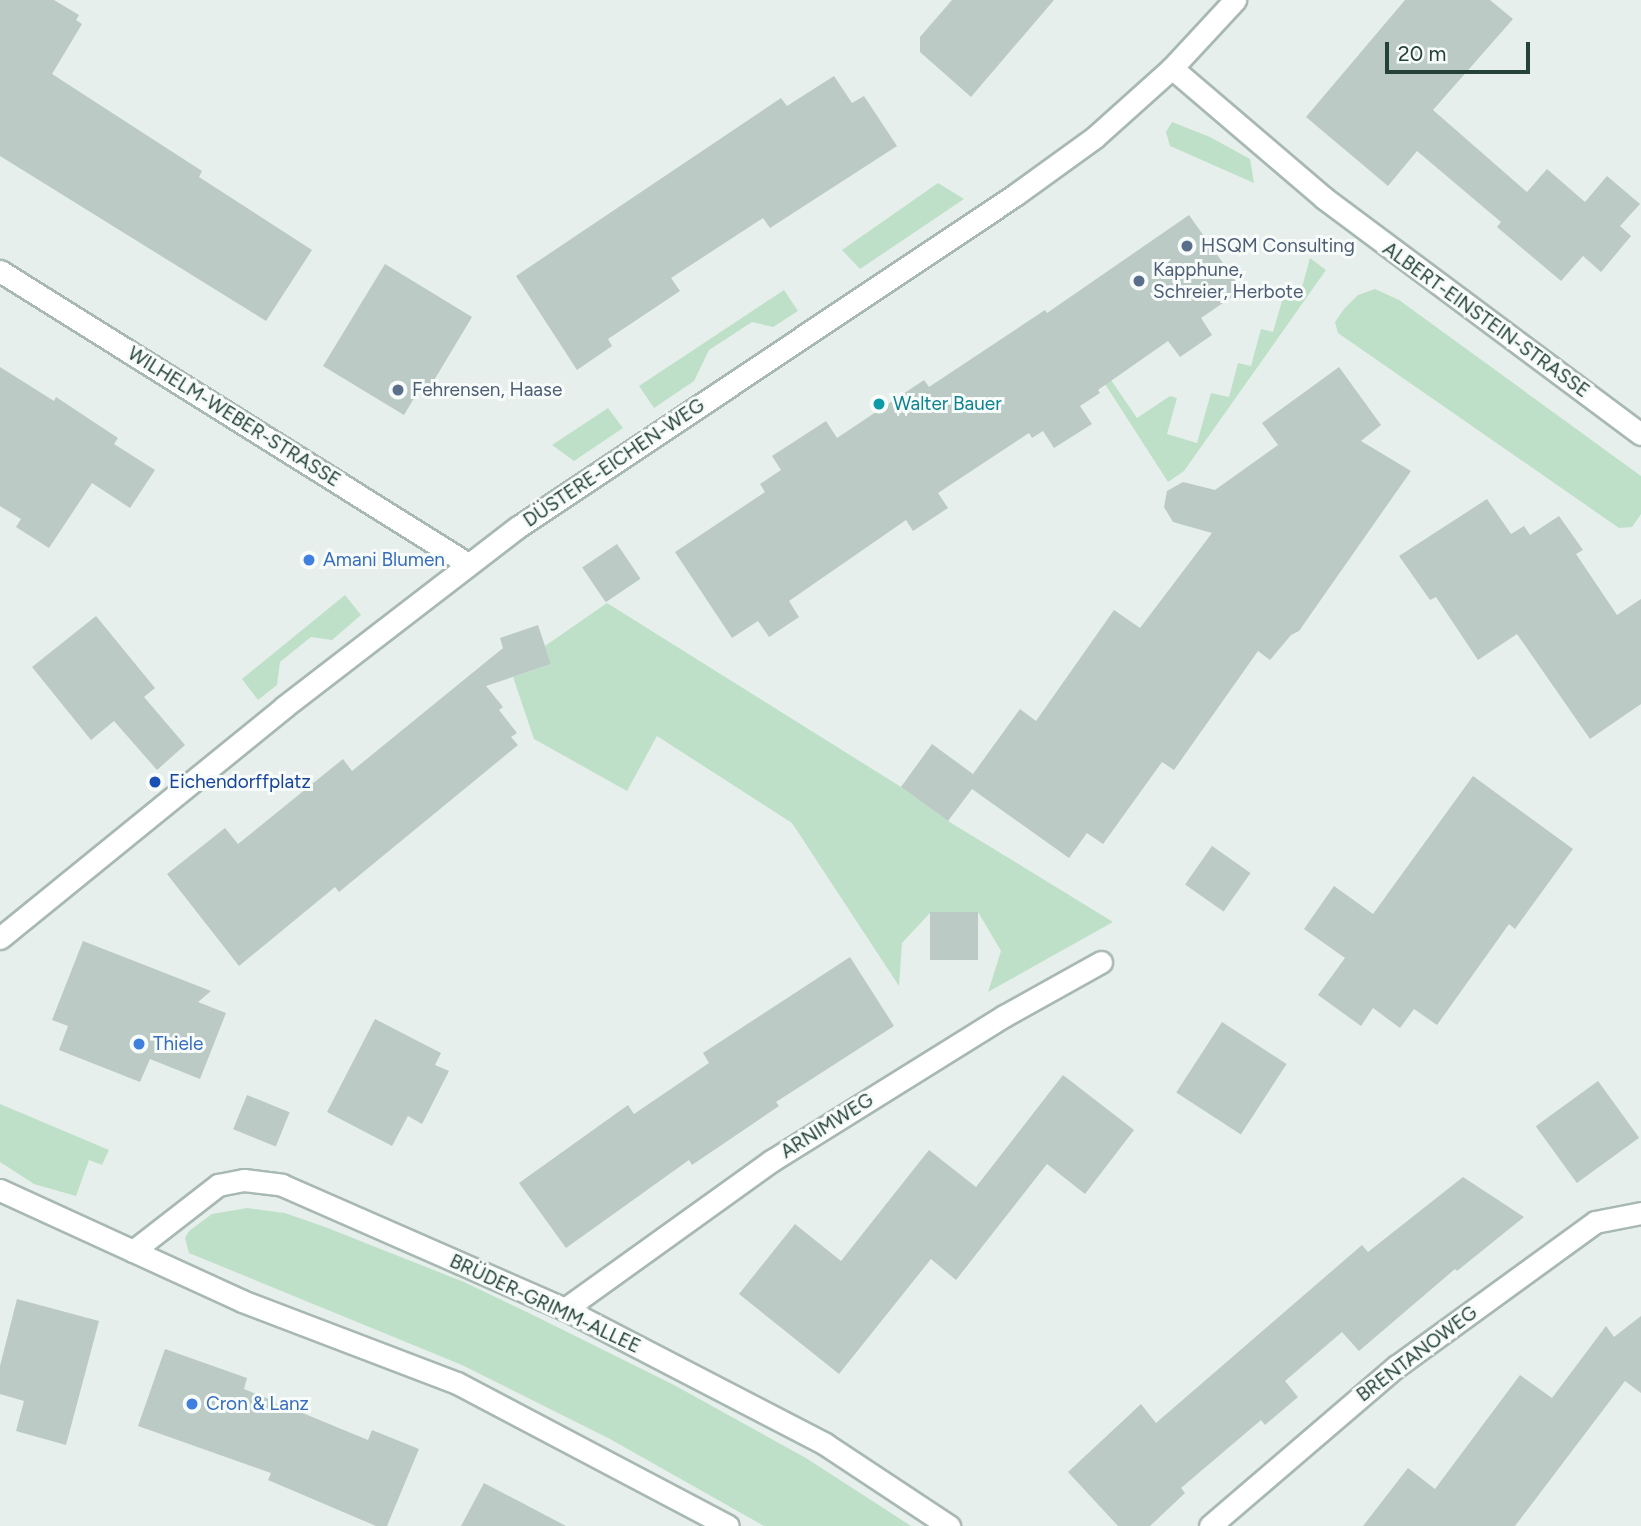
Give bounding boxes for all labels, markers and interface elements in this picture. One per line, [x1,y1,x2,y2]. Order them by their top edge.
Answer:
scale bar [1389,28,1534,72]
text: 20 m [1398,41,1446,66]
place label: HSQM Consulting [1201,235,1355,257]
street label: ALBERT-EINSTEIN-STRASSE [1378,237,1594,403]
marker: HSQM Consulting [1179,238,1195,254]
place label: Kapphune, Schreier, Herbote [1153,259,1303,303]
marker: Kapphune, Schreier, Herbote [1131,273,1147,289]
street label: WILHELM-WEBER-STRASSE [124,342,344,492]
place label: Fehrensen, Haase [412,379,562,401]
marker: Fehrensen, Haase [390,382,406,398]
place label: Walter Bauer [893,393,1002,415]
street label: DÜSTERE-EICHEN-WEG [519,394,709,532]
marker: Walter Bauer [871,396,887,412]
place label: Amani Blumen [323,549,445,571]
marker: Amani Blumen [301,552,317,568]
place label: Eichendorffplatz [169,771,311,793]
marker: Eichendorffplatz [147,774,163,790]
place label: Thiele [153,1033,203,1055]
marker: Thiele [131,1036,147,1052]
street label: ARNIMWEG [777,1089,877,1163]
street label: BRÜDER-GRIMM-ALLEE [446,1250,644,1358]
street label: BRENTANOWEG [1352,1301,1482,1407]
place label: Cron & Lanz [206,1393,309,1415]
marker: Cron & Lanz [184,1396,200,1412]

